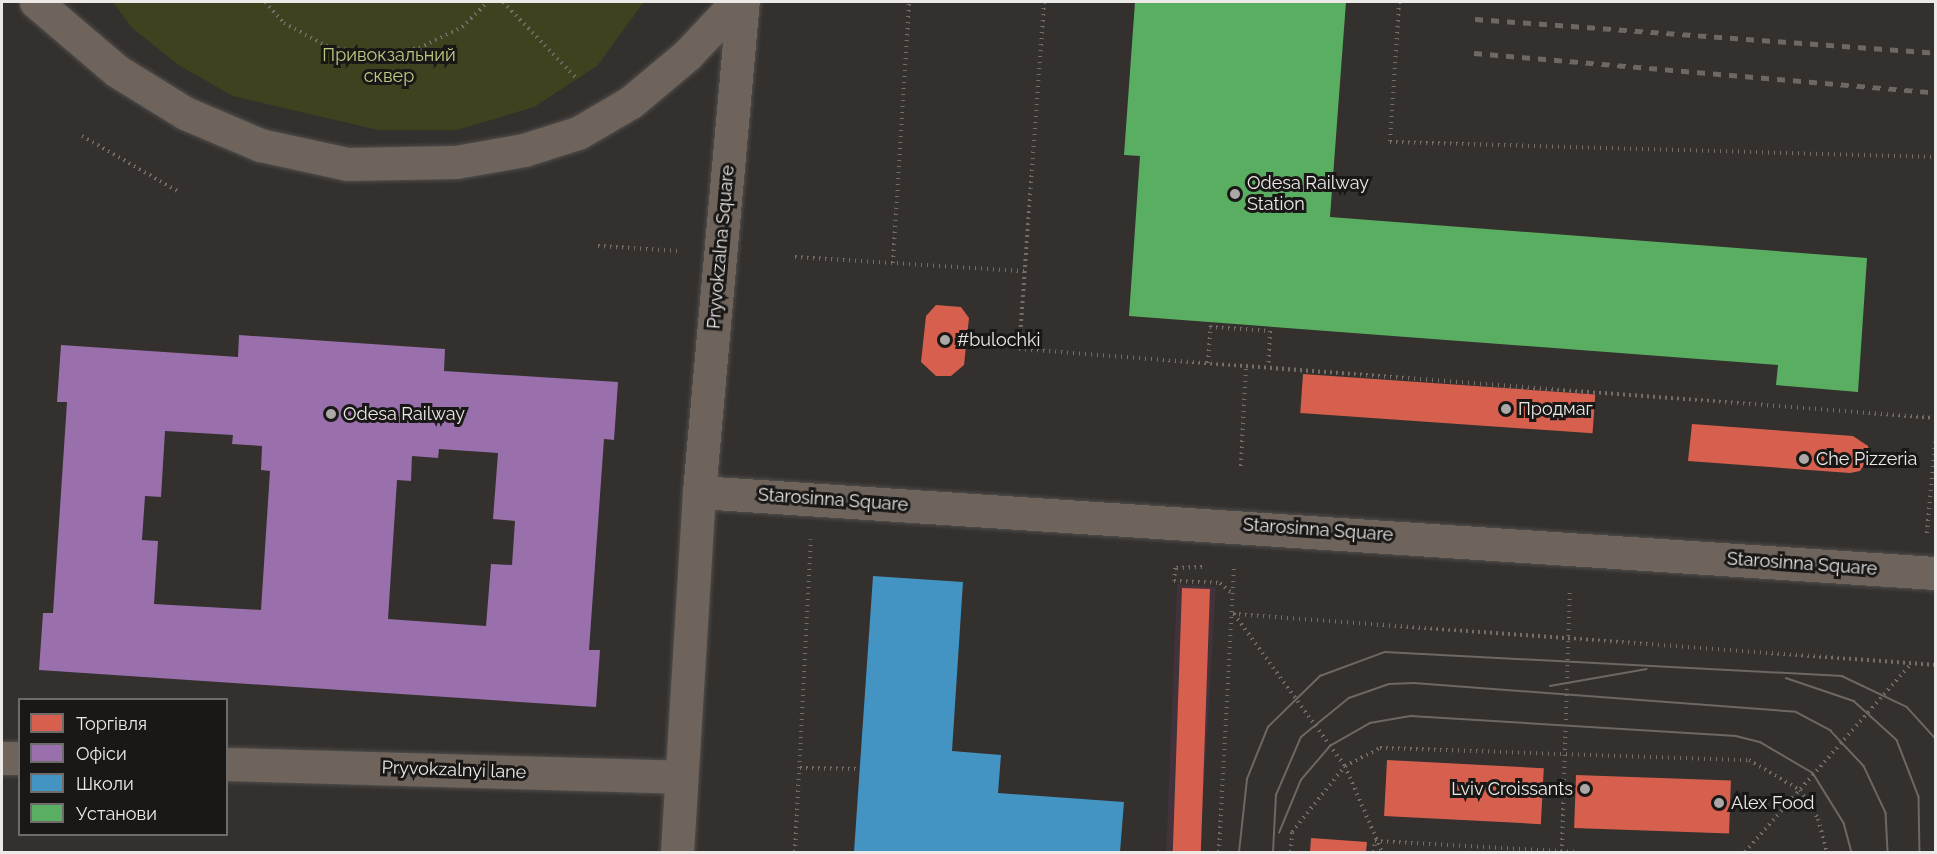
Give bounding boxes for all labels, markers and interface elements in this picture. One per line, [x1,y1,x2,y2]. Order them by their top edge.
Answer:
park label: Привокзальний сквер [322,45,456,88]
street label: Pryvokzalna Square [703,164,739,330]
place label: Odesa Railway Station [1247,173,1369,216]
marker: Odesa Railway Station [1228,187,1242,201]
place label: #bulochki [957,329,1040,351]
marker: #bulochki [938,333,952,347]
place label: Продмаг [1518,398,1593,420]
marker: Продмаг [1499,402,1513,416]
place label: Odesa Railway [343,403,465,425]
marker: Odesa Railway [324,407,338,421]
place label: Che Pizzeria [1816,448,1917,470]
marker: Che Pizzeria [1797,452,1811,466]
street label: Starosinna Square [757,484,909,516]
street label: Starosinna Square [1242,514,1394,546]
street label: Starosinna Square [1726,548,1878,580]
legend [18,698,228,836]
text: Торгівля [76,713,147,734]
text: Офіси [76,743,127,764]
street label: Pryvokzalnyi lane [381,757,527,783]
text: Школи [76,773,134,794]
place label: Lviv Croissants [1451,778,1573,800]
marker: Lviv Croissants [1578,782,1592,796]
place label: Alex Food [1731,792,1815,814]
marker: Alex Food [1712,796,1726,810]
text: Установи [76,803,157,824]

